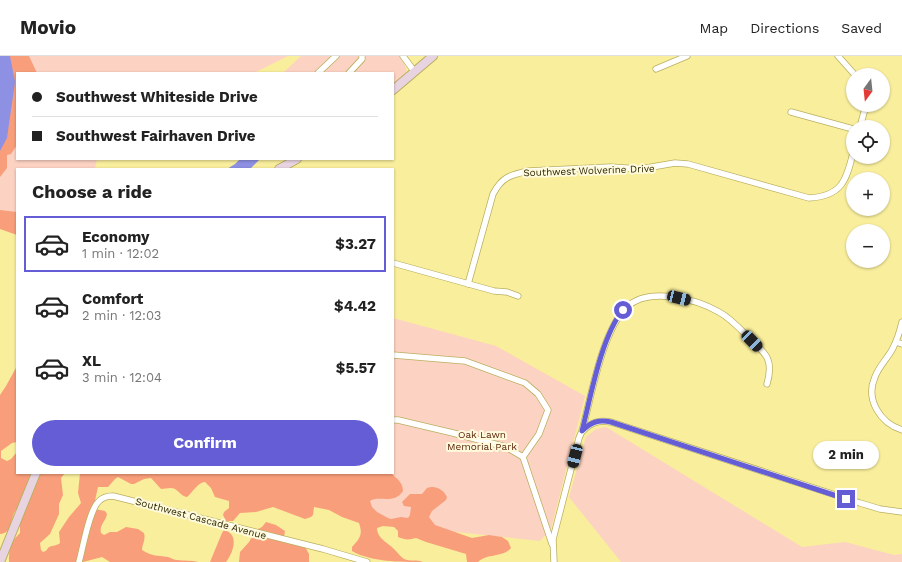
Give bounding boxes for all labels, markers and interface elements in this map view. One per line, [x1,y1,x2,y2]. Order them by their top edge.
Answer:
text: Movio [20,16,76,39]
text: Map [700,20,728,36]
text: Directions [750,20,819,36]
text: Saved [841,20,882,36]
north arrow [846,68,890,112]
map controls [846,68,890,268]
text: Southwest Whiteside Drive [56,88,258,106]
button: locate [846,120,890,164]
text: Southwest Fairhaven Drive [56,127,256,145]
street label: Southwest Wolverine Drive [523,163,655,178]
button: + [846,172,890,216]
text: Choose a ride [32,181,152,202]
button: − [846,224,890,268]
icon: car [34,226,70,262]
text: Economy [82,228,149,246]
text: $3.27 [335,235,376,253]
text: 1 min · 12:02 [82,246,159,261]
icon: car [34,288,70,324]
car [666,289,692,307]
text: Comfort [82,290,143,308]
text: $4.42 [334,297,376,315]
route start [614,301,632,319]
text: 2 min · 12:03 [82,308,161,323]
car [739,328,765,354]
icon: car [34,350,70,386]
text: XL [82,352,101,370]
text: $5.57 [336,359,376,377]
text: 3 min · 12:04 [82,370,162,385]
button: Confirm [32,420,378,466]
park label: Oak Lawn Memorial Park [447,429,517,452]
callout: 2 min [813,441,879,469]
car [566,443,584,469]
text: 2 min [828,447,864,462]
route end [837,490,855,508]
street label: Southwest Cascade Avenue [134,496,268,541]

